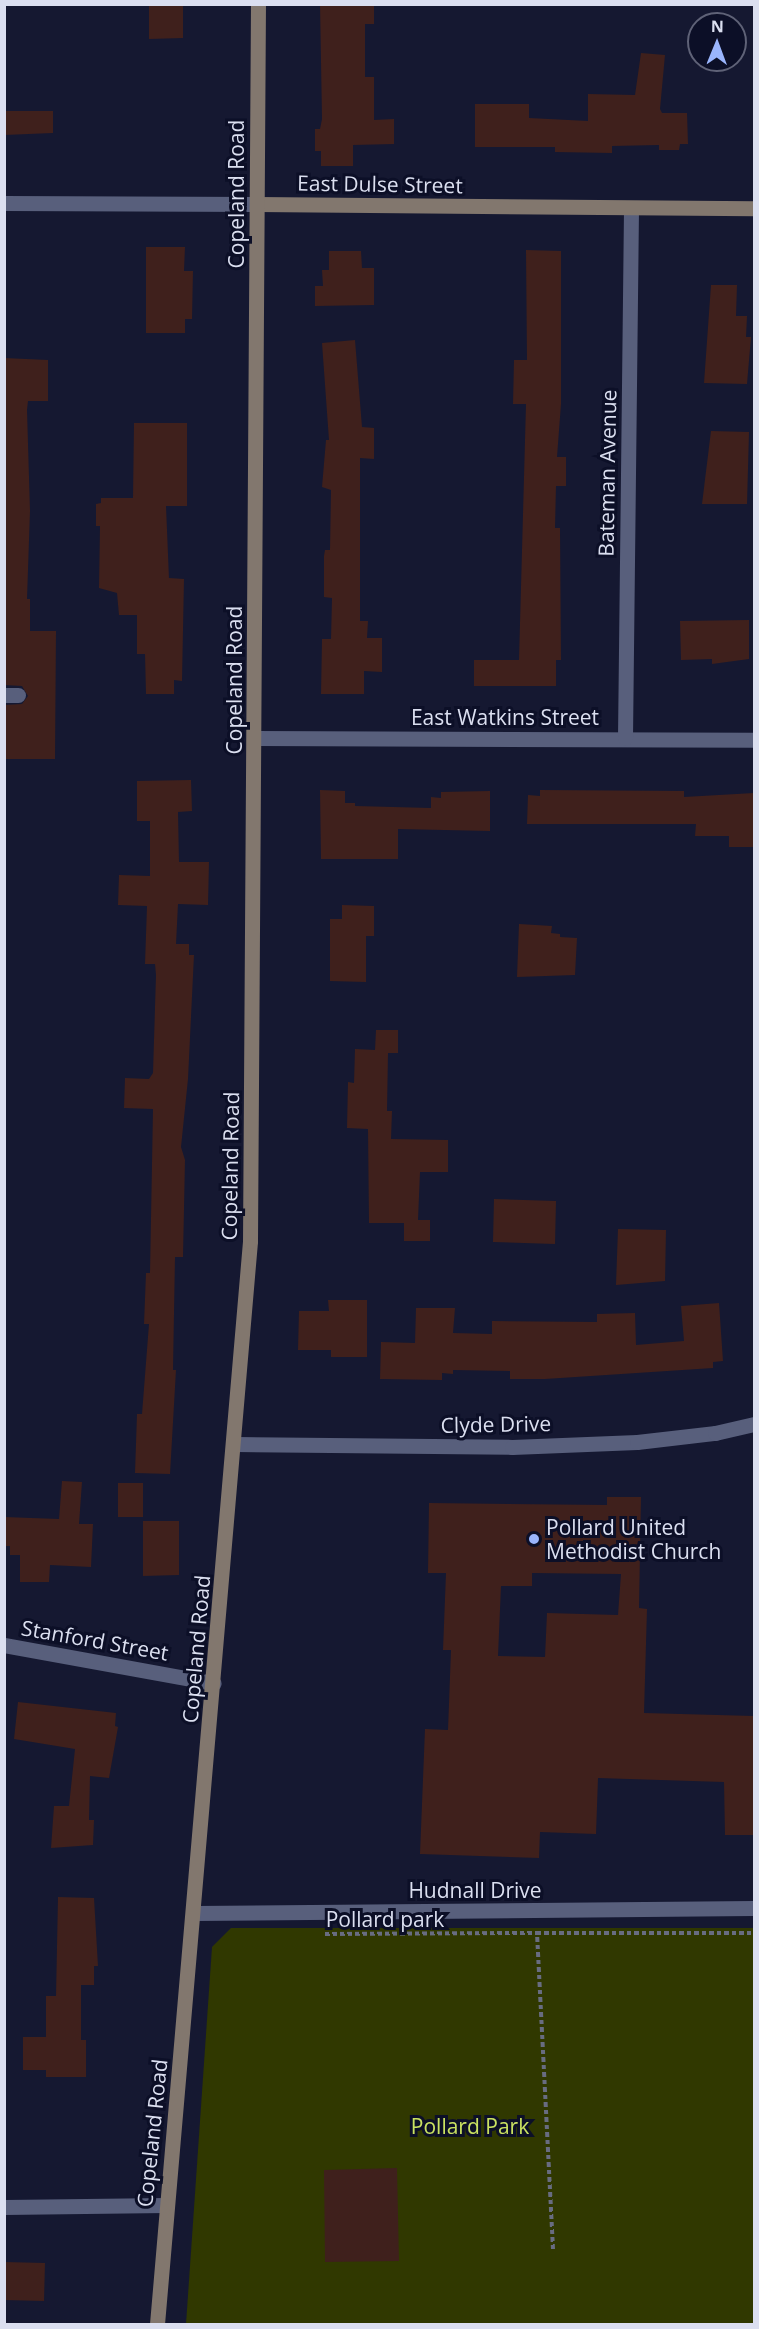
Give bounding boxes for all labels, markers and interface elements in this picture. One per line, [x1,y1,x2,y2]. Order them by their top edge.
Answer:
north arrow [687,12,747,72]
text: N [711,15,724,37]
street label: Copeland Road [223,120,249,268]
street label: East Dulse Street [297,170,463,198]
street label: Bateman Avenue [593,389,621,557]
street label: Copeland Road [221,606,247,754]
street label: East Watkins Street [411,704,599,730]
street label: Copeland Road [216,1091,244,1241]
street label: Clyde Drive [441,1410,551,1438]
place label: Pollard United Methodist Church [546,1514,721,1564]
marker: Pollard United Methodist Church [527,1532,541,1546]
street label: Copeland Road [177,1574,215,1724]
street label: Stanford Street [20,1615,170,1665]
street label: Hudnall Drive [408,1877,542,1903]
street label: Pollard park [326,1906,444,1932]
street label: Copeland Road [132,2058,172,2208]
park label: Pollard Park [411,2113,529,2139]

